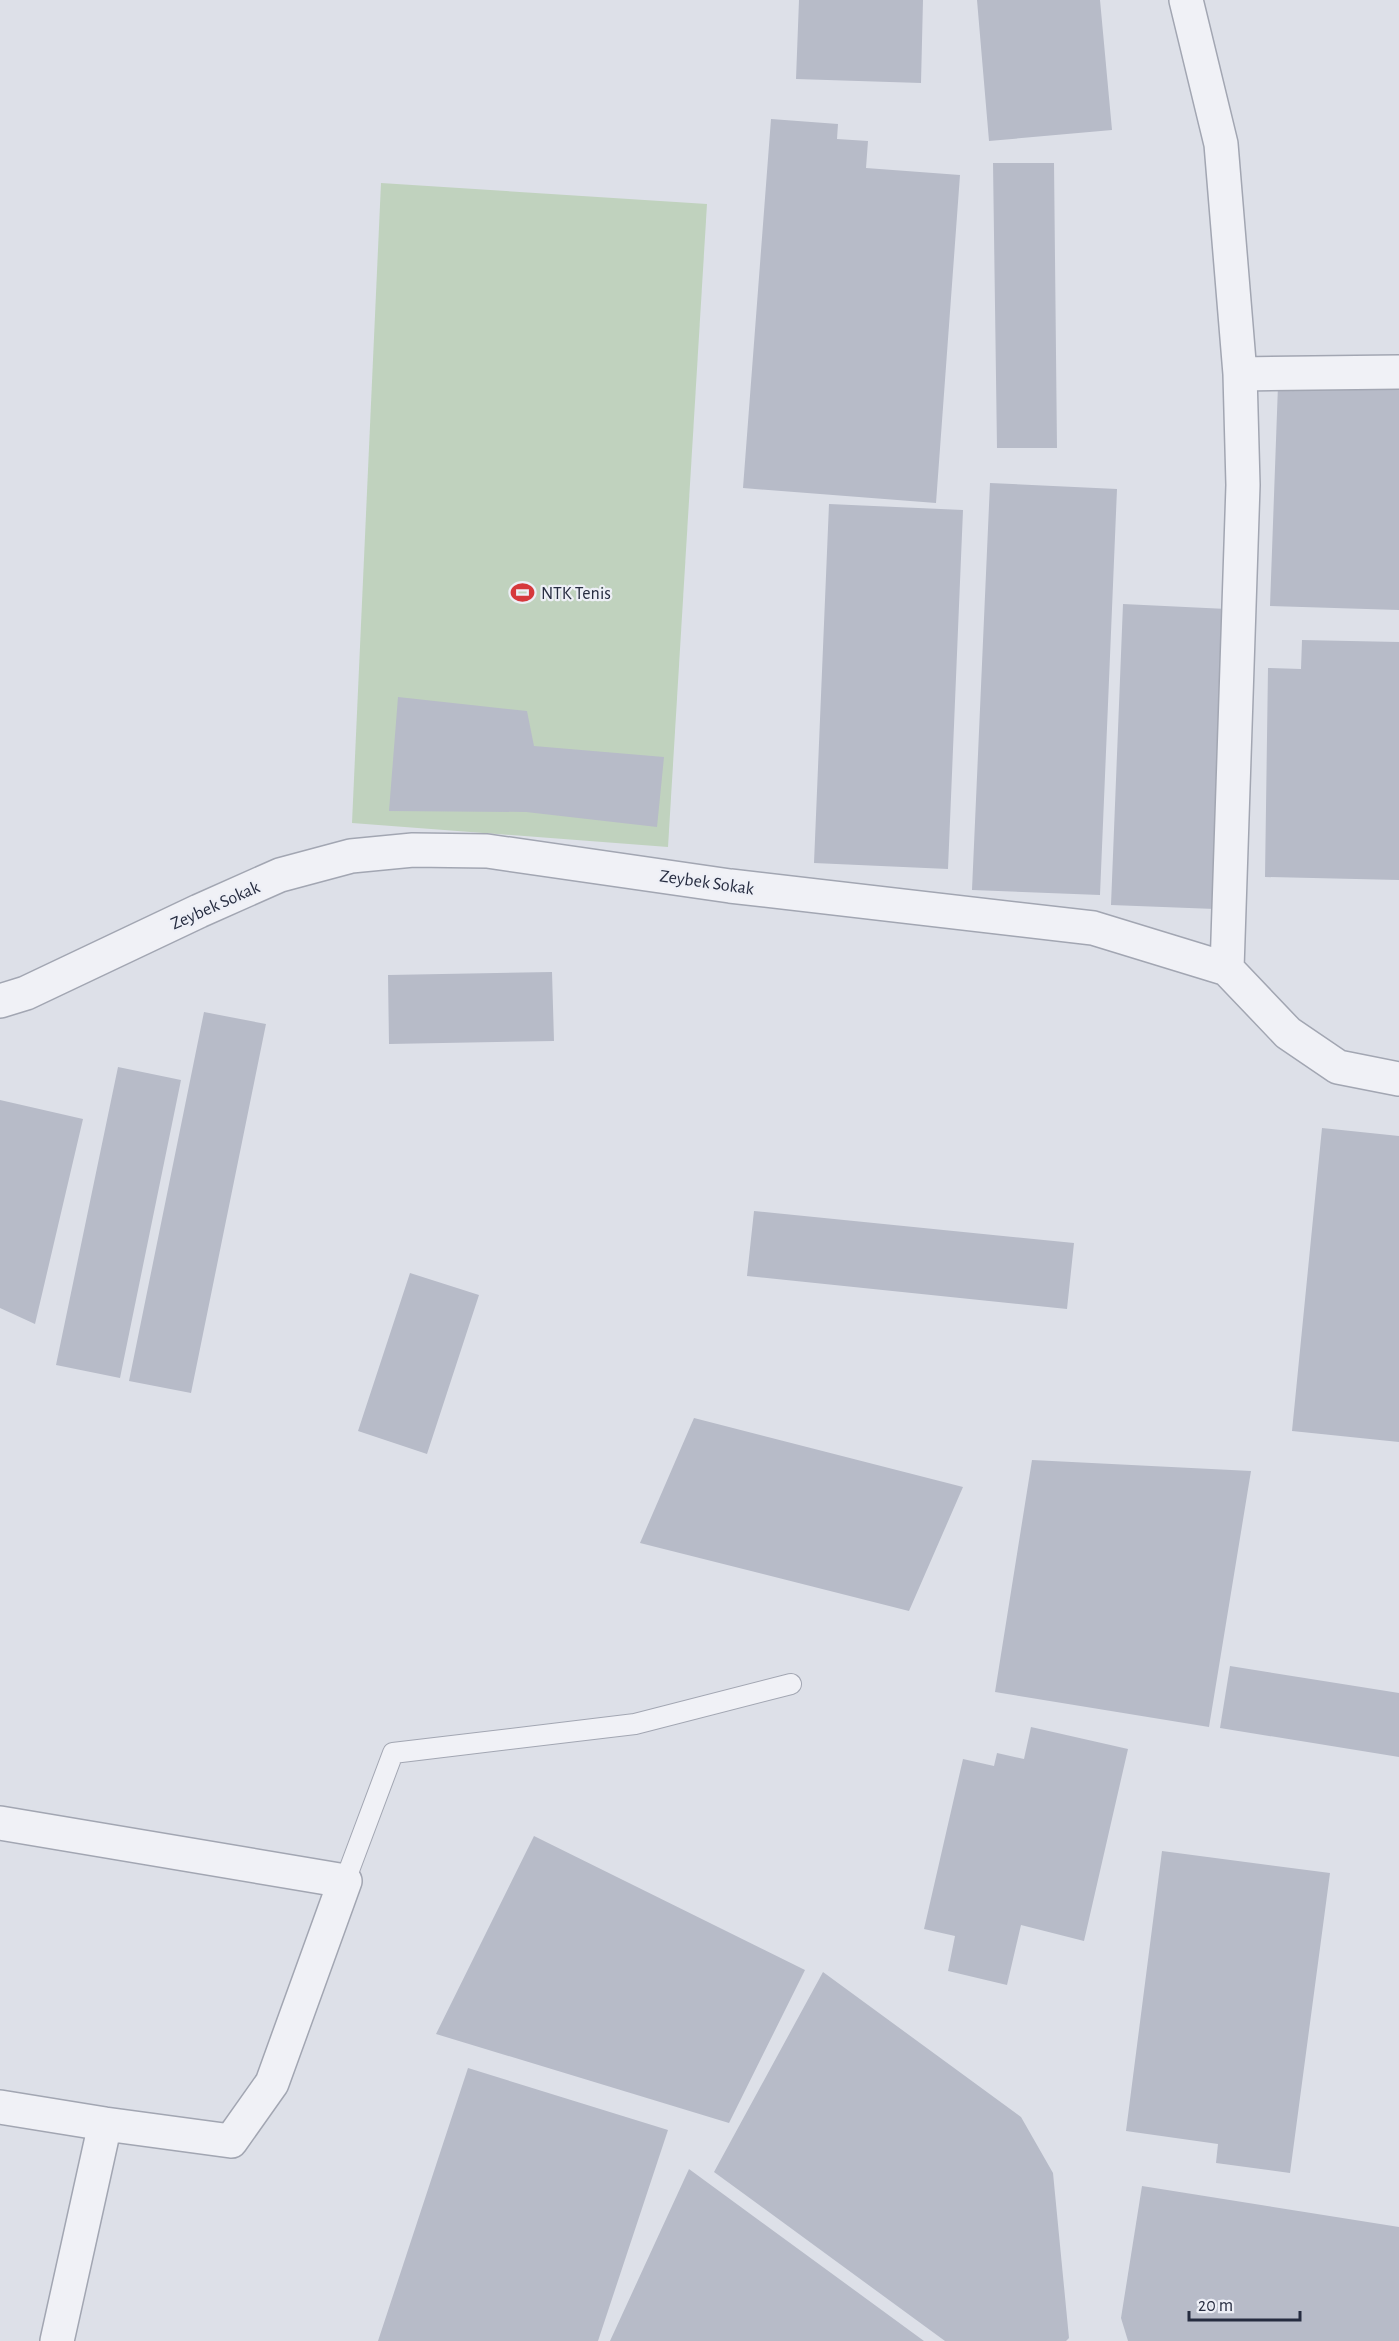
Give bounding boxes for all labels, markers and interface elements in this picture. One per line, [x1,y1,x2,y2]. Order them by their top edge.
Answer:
sports icon: NTK Tenis [510,580,536,606]
place label: NTK Tenis [541,585,611,603]
street label: Zeybek Sokak [659,867,756,899]
street label: Zeybek Sokak [168,878,263,933]
scale bar [1189,2284,1300,2322]
text: 20 m [1198,2297,1233,2315]

